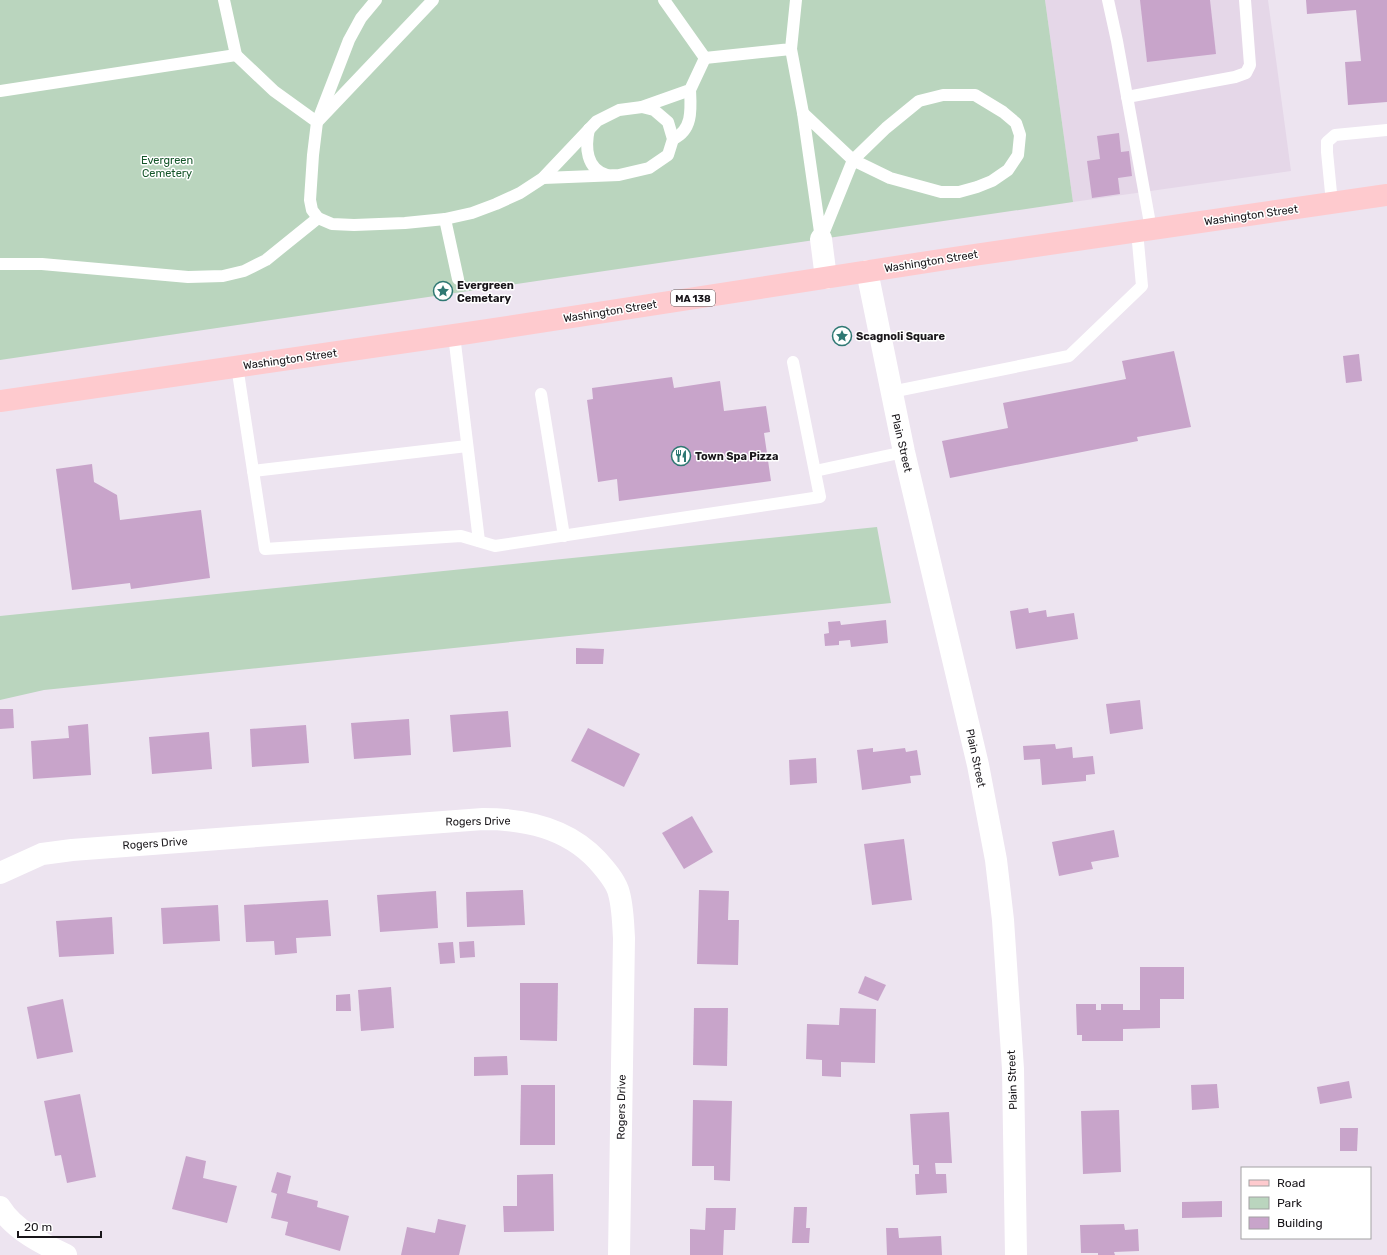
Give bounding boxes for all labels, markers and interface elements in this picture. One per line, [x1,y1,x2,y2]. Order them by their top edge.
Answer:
park label: Evergreen Cemetery [141,154,193,180]
street label: Washington Street [1203,202,1300,229]
street label: Washington Street [883,248,980,275]
place label: Evergreen Cemetary [457,279,514,305]
place icon: Evergreen Cemetary [432,280,454,302]
road number: MA 138 [671,290,715,306]
street label: Washington Street [562,298,659,325]
place icon: Scagnoli Square [831,325,853,347]
place label: Scagnoli Square [856,330,945,343]
street label: Washington Street [242,346,339,373]
street label: Plain Street [888,413,915,474]
restaurant icon: Town Spa Pizza [670,445,692,467]
place label: Town Spa Pizza [695,450,778,463]
street label: Plain Street [963,728,988,789]
street label: Rogers Drive [445,814,511,829]
street label: Rogers Drive [122,835,188,852]
street label: Plain Street [1005,1049,1020,1110]
street label: Rogers Drive [614,1074,629,1140]
legend [1241,1167,1371,1239]
text: Road [1277,1176,1305,1190]
text: Park [1277,1196,1303,1210]
scale bar [18,1213,101,1239]
text: Building [1277,1216,1323,1230]
text: 20 m [24,1220,52,1234]

